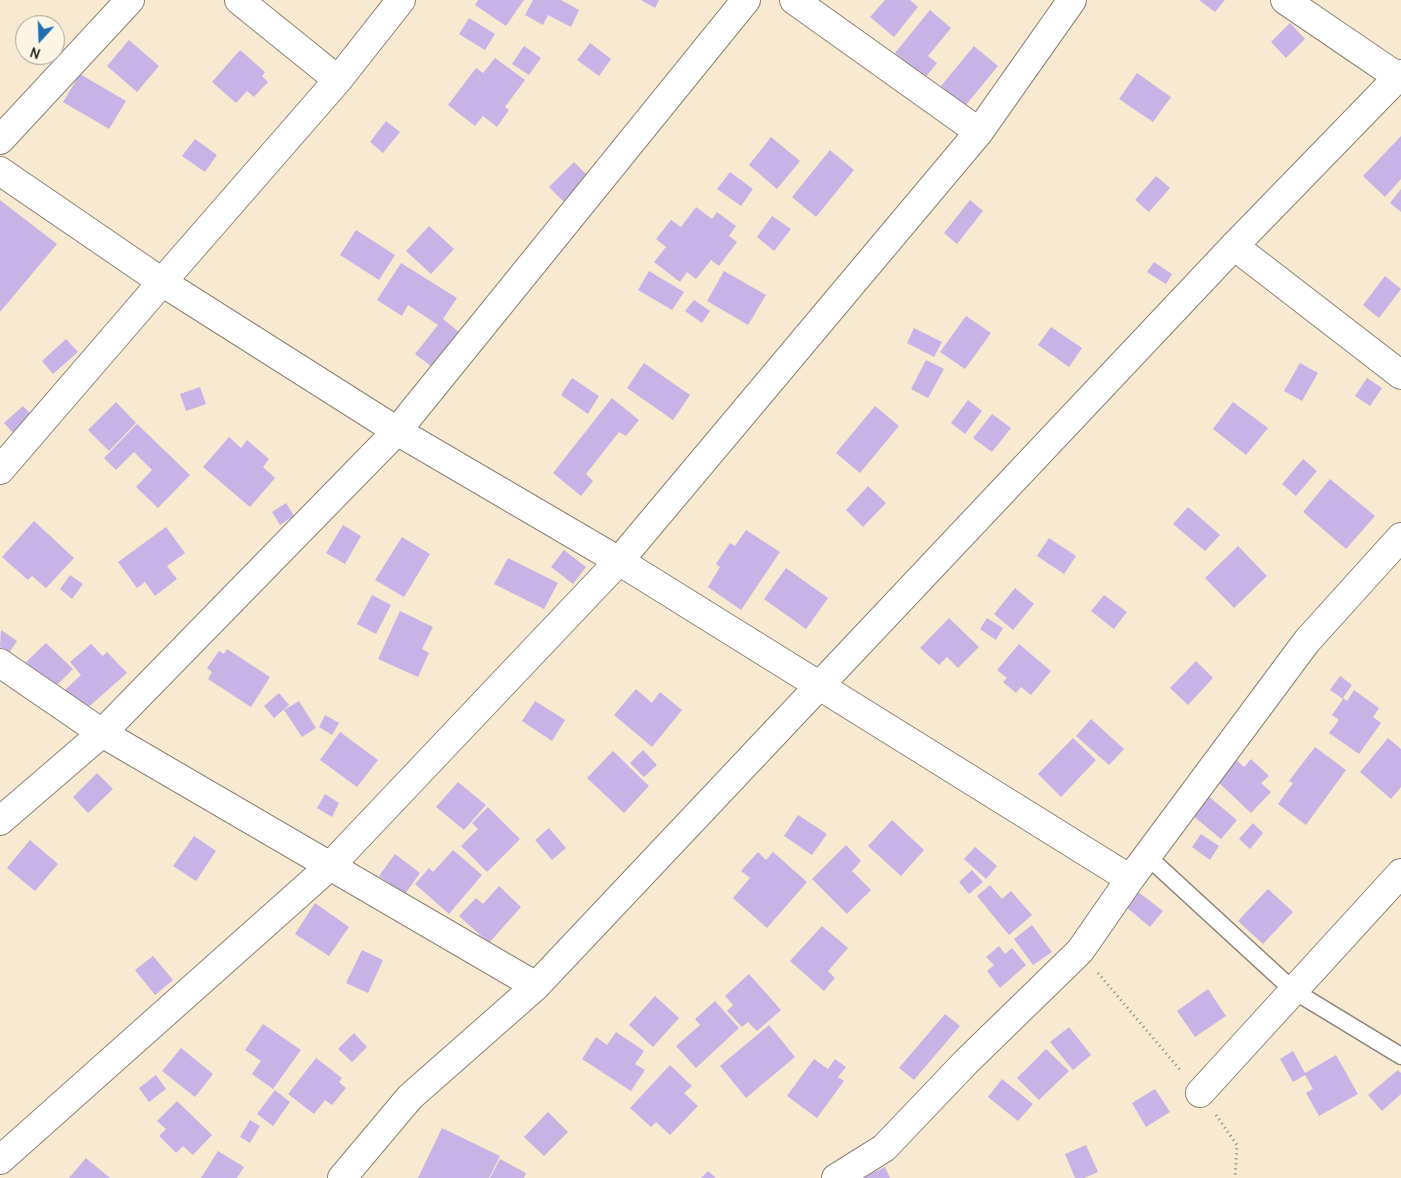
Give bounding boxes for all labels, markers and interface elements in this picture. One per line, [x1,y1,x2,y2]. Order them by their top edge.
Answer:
north arrow [15,15,65,65]
text: N [28,43,43,63]

